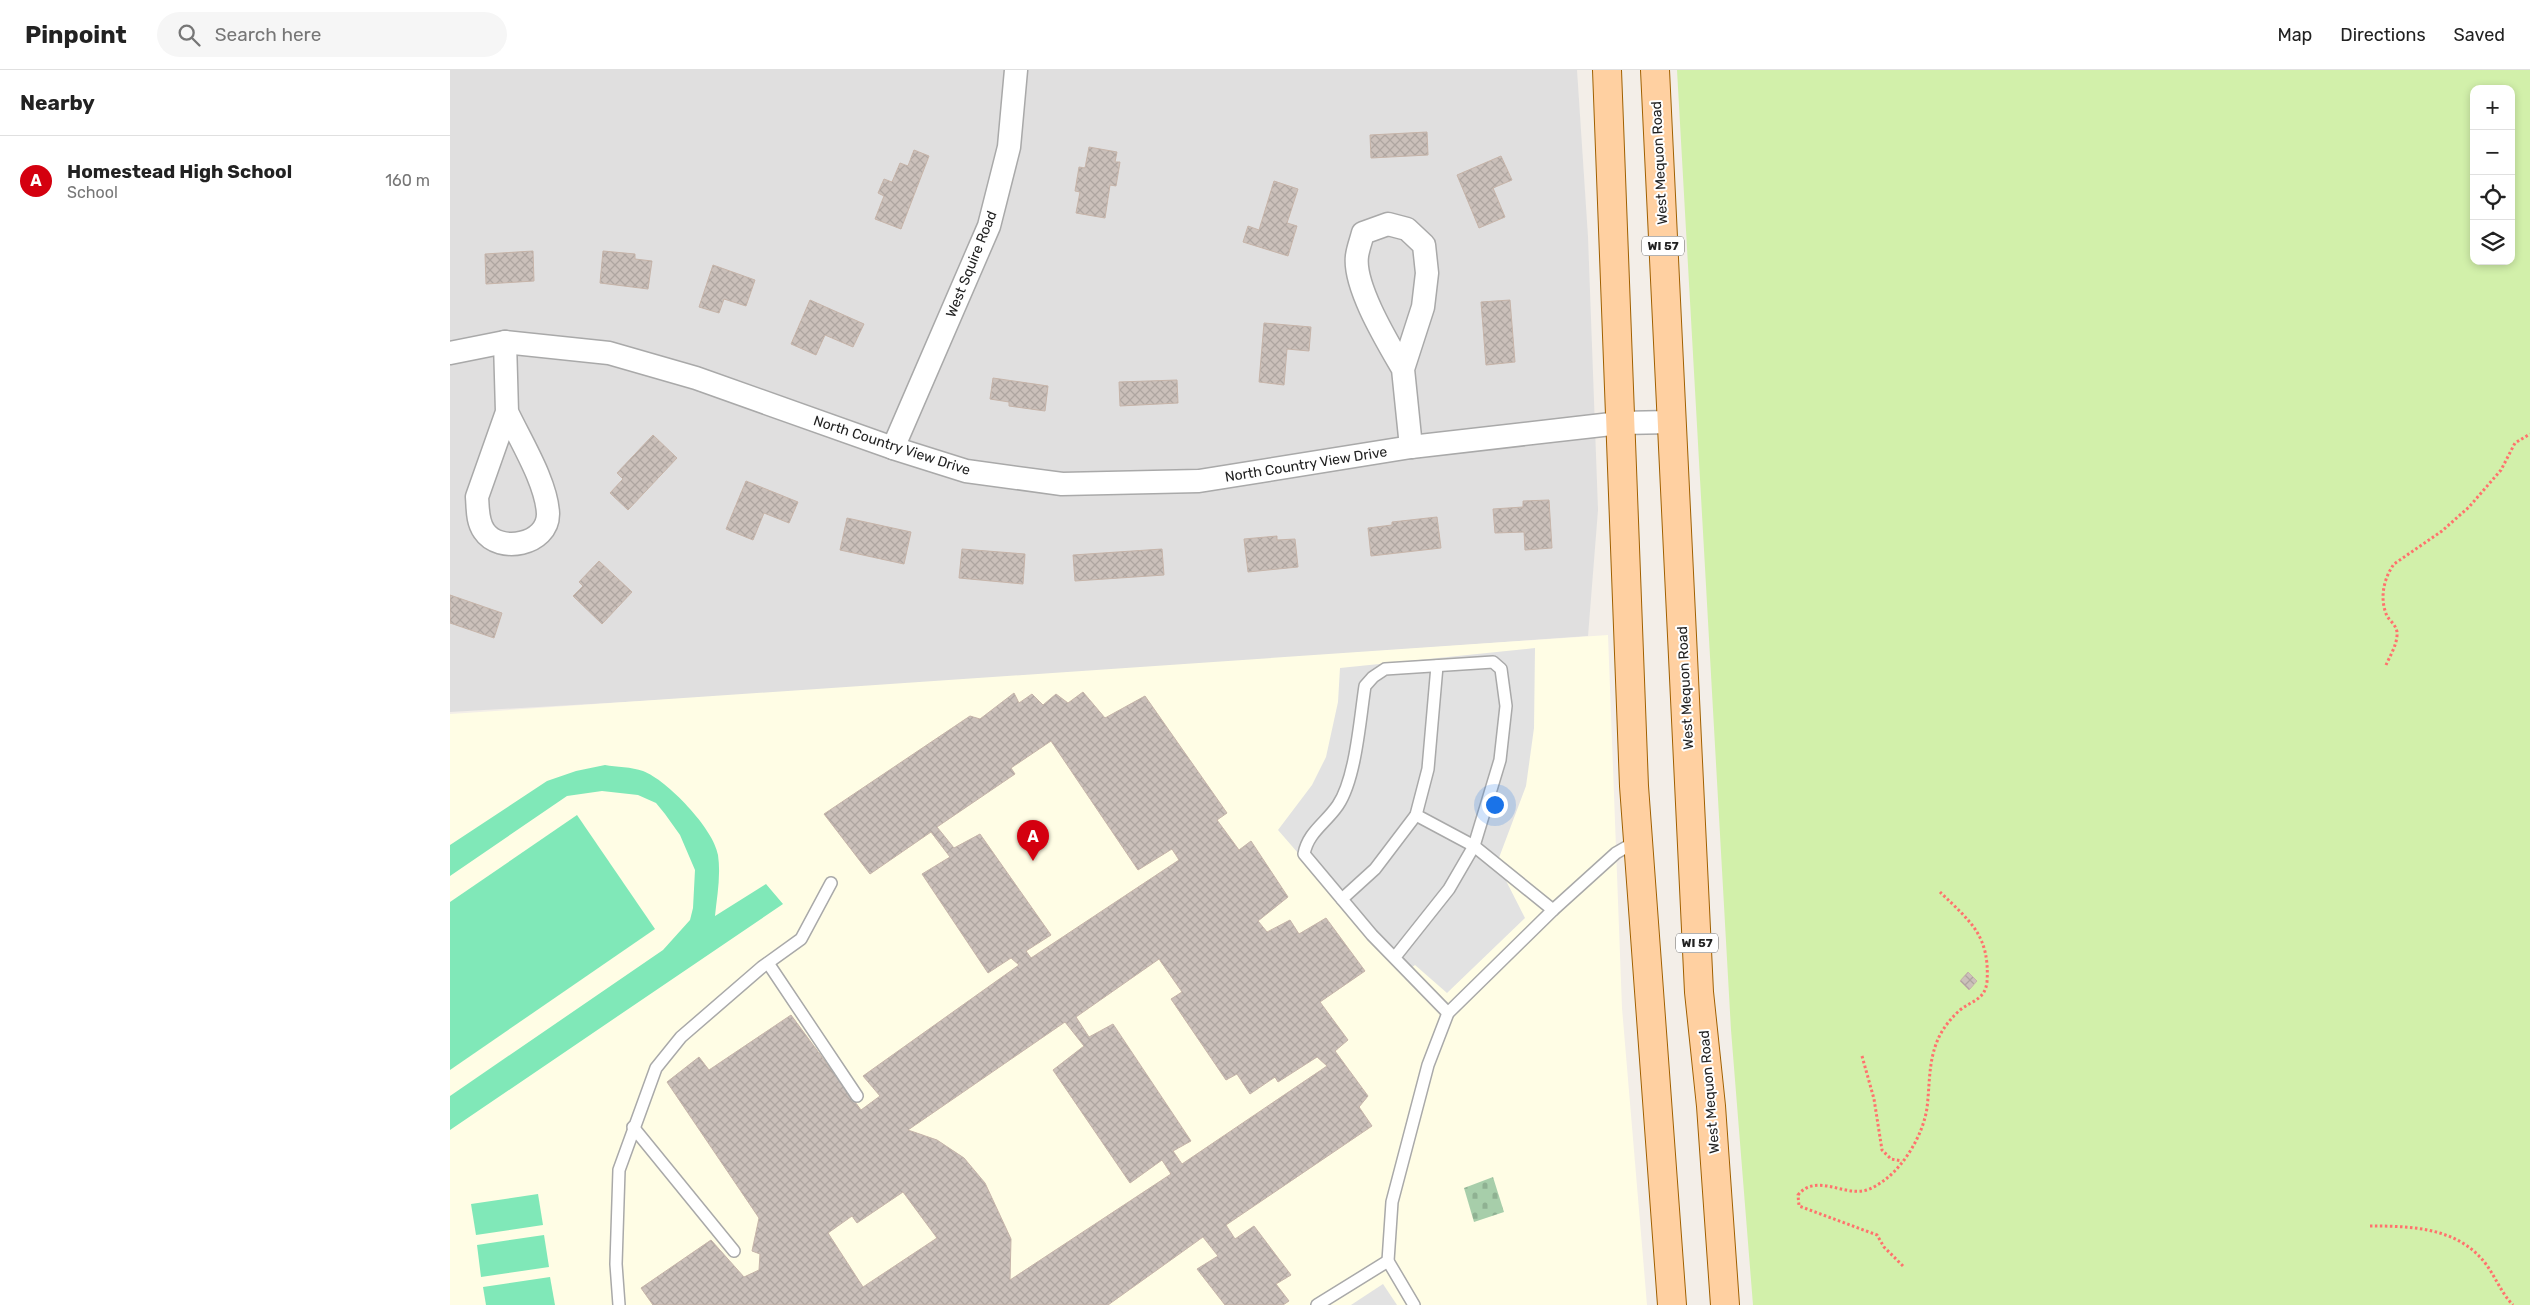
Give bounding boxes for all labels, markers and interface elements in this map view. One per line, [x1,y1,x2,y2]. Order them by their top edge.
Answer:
search box [157,12,507,57]
text: Pinpoint [25,21,127,49]
icon: search [175,21,203,49]
text: Search here [215,23,321,46]
text: Map [2277,24,2312,46]
text: Directions [2340,24,2426,46]
text: Saved [2454,24,2505,46]
map controls [2470,85,2515,265]
button: + [2470,85,2515,130]
text: Nearby [20,90,95,115]
street label: West Mequon Road [1648,101,1671,225]
button: − [2470,130,2515,175]
text: Homestead High School [67,160,292,183]
text: A [30,171,42,190]
text: 160 m [385,171,430,190]
button: locate [2470,175,2515,220]
text: School [67,183,118,202]
street label: West Squire Road [942,208,1001,320]
button: layers [2470,220,2515,265]
road number: WI 57 [1642,237,1684,256]
street label: North Country View Drive [811,412,973,479]
street label: North Country View Drive [1224,443,1389,486]
street label: West Mequon Road [1674,626,1697,750]
your location [1482,792,1508,818]
pin: A [1017,820,1049,861]
road number: WI 57 [1676,934,1718,952]
street label: West Mequon Road [1696,1030,1723,1154]

